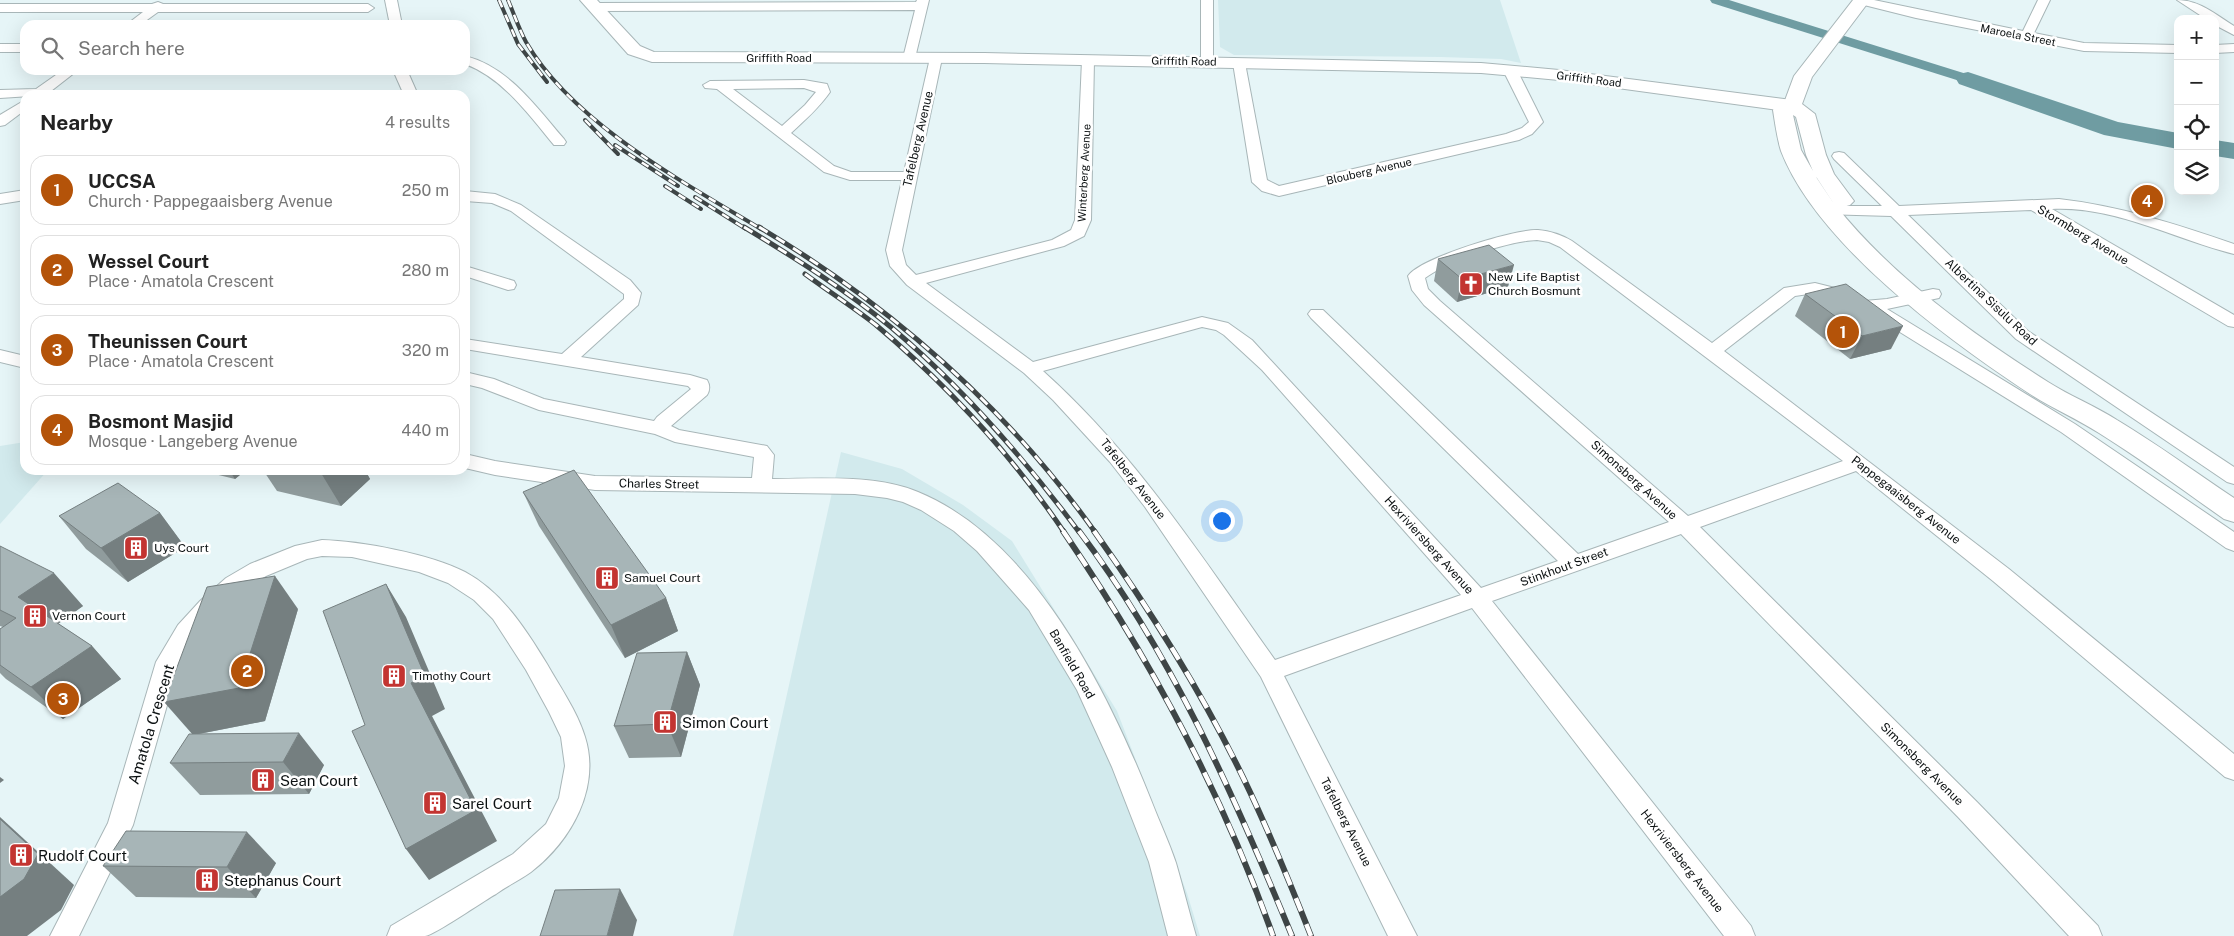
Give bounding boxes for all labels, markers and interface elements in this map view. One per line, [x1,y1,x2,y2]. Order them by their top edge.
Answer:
map controls [2174,15,2219,195]
button: + [2174,15,2219,60]
search box [20,20,470,75]
street label: Maroela Street [1979,22,2057,48]
icon: search [38,34,66,62]
text: Search here [78,37,185,59]
street label: Griffith Road [746,52,812,64]
street label: Griffith Road [1151,54,1217,68]
button: − [2174,60,2219,105]
street label: Griffith Road [1556,69,1622,89]
street label: Tafelberg Avenue [900,90,936,188]
button: locate [2174,105,2219,150]
text: Nearby [40,110,113,135]
text: 4 results [385,113,450,132]
street label: Winterberg Avenue [1075,124,1093,222]
button: layers [2174,150,2219,195]
street label: Blouberg Avenue [1325,155,1413,187]
text: UCCSA [88,170,156,192]
text: 1 [54,181,60,200]
text: 250 m [402,181,449,200]
pin: 4 [2131,182,2163,220]
text: Church · Pappegaaisberg Avenue [88,192,333,211]
street label: Stormberg Avenue [2035,202,2131,268]
text: Wessel Court [88,250,209,272]
street label: Albertina Sisulu Road [1942,256,2040,348]
text: 2 [52,261,62,280]
text: 280 m [402,261,449,280]
place label: New Life Baptist Church Bosmunt [1488,270,1581,298]
church icon: New Life Baptist Church Bosmunt [1458,271,1484,297]
text: Place · Amatola Crescent [88,272,274,291]
pin: 1 [1827,313,1859,351]
text: Theunissen Court [88,330,248,352]
text: 3 [52,341,62,360]
text: 320 m [402,341,449,360]
text: Place · Amatola Crescent [88,352,274,371]
text: Bosmont Masjid [88,410,233,432]
text: 4 [52,421,62,440]
text: 440 m [401,421,449,440]
text: Mosque · Langeberg Avenue [88,432,297,451]
street label: Tafelberg Avenue [1097,436,1169,522]
street label: Simonsberg Avenue [1588,438,1680,523]
street label: Pappegaaisberg Avenue [1849,453,1964,547]
street label: Charles Street [619,476,700,492]
street label: Hexriviersberg Avenue [1381,493,1477,597]
your location [1209,508,1235,534]
building icon: Uys Court [123,535,149,561]
place label: Uys Court [154,541,209,555]
street label: Stinkhout Street [1518,544,1610,589]
building icon: Samuel Court [594,565,620,591]
place label: Samuel Court [624,571,701,585]
building icon: Vernon Court [22,603,48,629]
place label: Vernon Court [52,609,126,623]
street label: Banfield Road [1047,627,1097,701]
pin: 2 [231,652,263,690]
street label: Amatola Crescent [125,662,177,786]
building icon: Timothy Court [381,663,407,689]
place label: Timothy Court [412,669,491,683]
pin: 3 [47,680,79,718]
building icon: Simon Court [652,709,678,735]
place label: Simon Court [682,714,769,731]
street label: Simonsberg Avenue [1878,720,1966,808]
building icon: Sean Court [250,767,276,793]
place label: Sean Court [280,772,358,789]
street label: Tafelberg Avenue [1318,775,1375,869]
building icon: Sarel Court [422,790,448,816]
place label: Sarel Court [452,795,532,812]
street label: Hexriviersberg Avenue [1638,807,1727,915]
building icon: Rudolf Court [8,842,34,868]
place label: Rudolf Court [38,847,127,864]
building icon: Stephanus Court [194,867,220,893]
place label: Stephanus Court [224,872,341,889]

